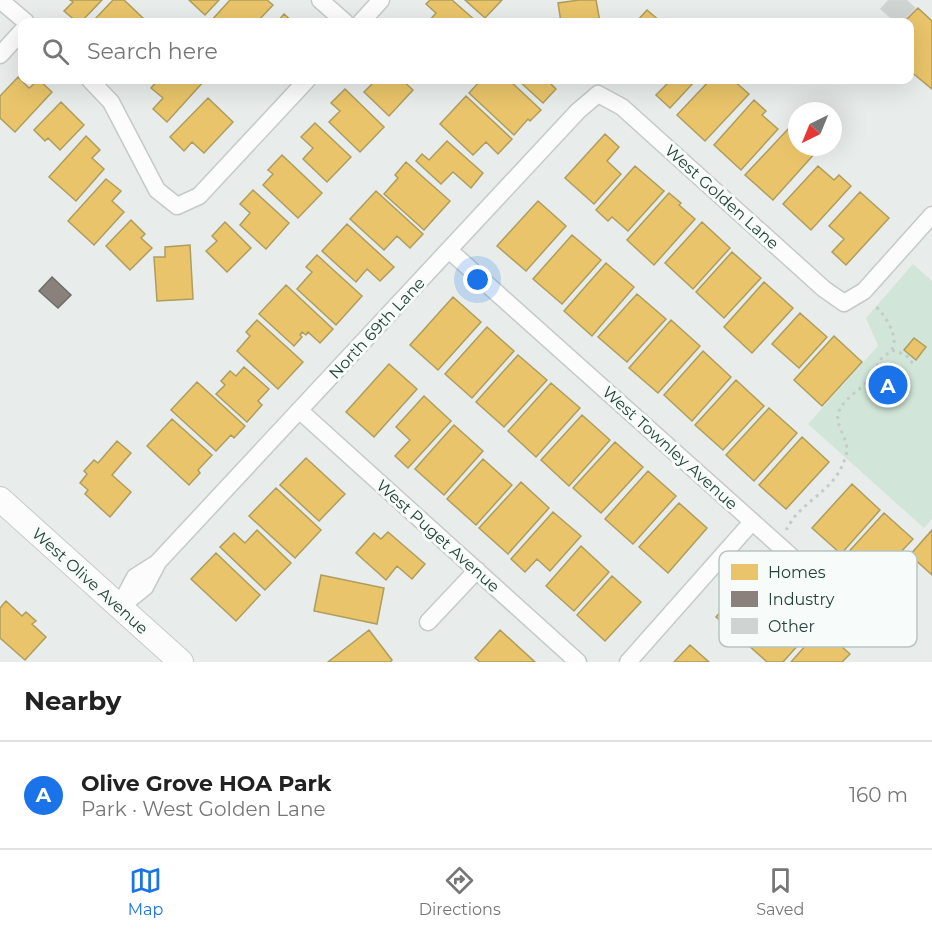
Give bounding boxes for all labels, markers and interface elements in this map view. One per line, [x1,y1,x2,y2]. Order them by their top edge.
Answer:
search box [18,18,914,84]
icon: search [39,35,72,68]
text: Search here [87,38,218,65]
north arrow [788,102,842,156]
street label: West Golden Lane [661,141,783,253]
your location [463,265,492,294]
street label: North 69th Lane [325,273,429,383]
pin: A [868,362,908,408]
street label: West Townley Avenue [599,382,741,514]
street label: West Puget Avenue [373,476,503,596]
street label: West Olive Avenue [28,524,152,638]
legend [719,551,917,647]
text: Homes [768,563,826,582]
text: Industry [768,590,835,609]
text: Other [768,617,815,636]
text: Nearby [24,685,121,717]
text: Olive Grove HOA Park [81,770,331,797]
text: A [36,783,51,807]
text: 160 m [849,783,908,807]
text: Park · West Golden Lane [81,797,326,821]
tab: Map [128,864,163,919]
tab: Directions [419,864,501,919]
tab: Saved [756,864,804,919]

